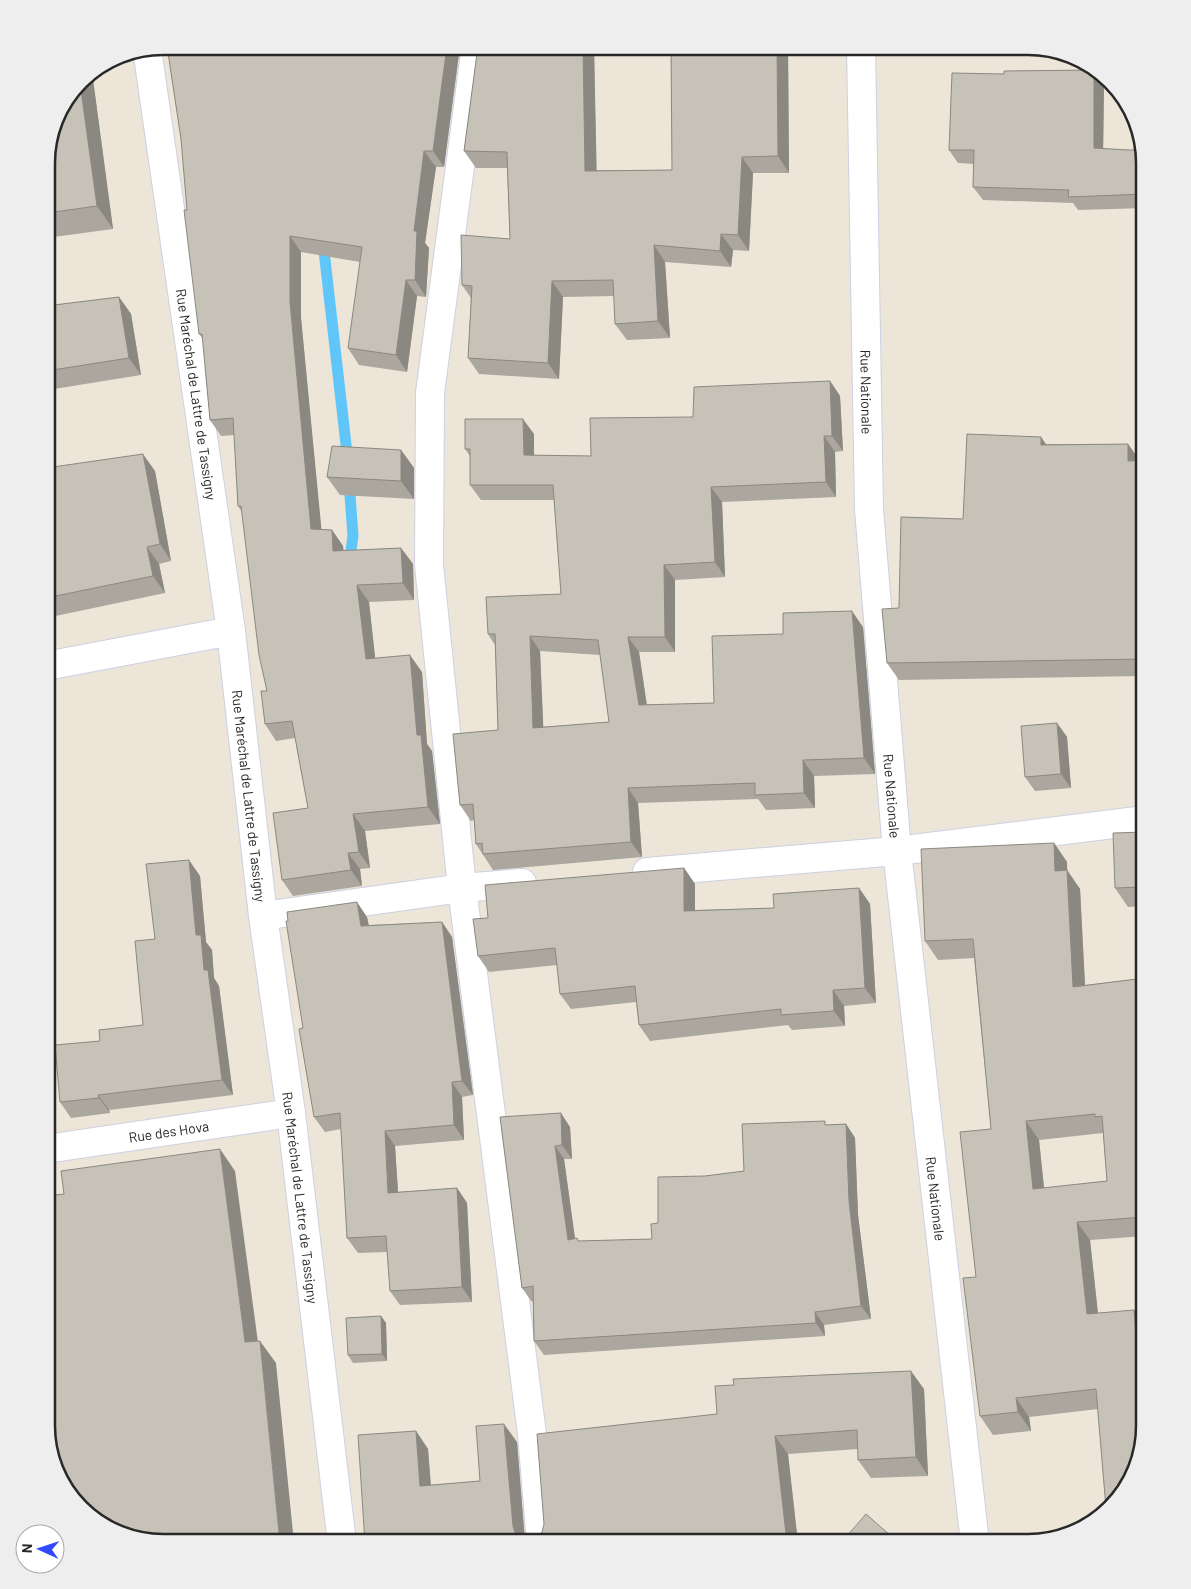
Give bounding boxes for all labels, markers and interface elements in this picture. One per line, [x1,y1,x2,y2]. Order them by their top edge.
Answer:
street label: Rue Maréchal de Lattre de Tassigny [173,287,221,502]
street label: Rue Nationale [858,349,876,434]
street label: Rue Maréchal de Lattre de Tassigny [229,689,270,904]
street label: Rue Nationale [881,753,904,839]
street label: Rue Maréchal de Lattre de Tassigny [280,1090,322,1305]
street label: Rue des Hova [127,1117,210,1145]
street label: Rue Nationale [923,1156,949,1242]
north arrow [15,1524,65,1574]
text: N [18,1543,35,1553]

